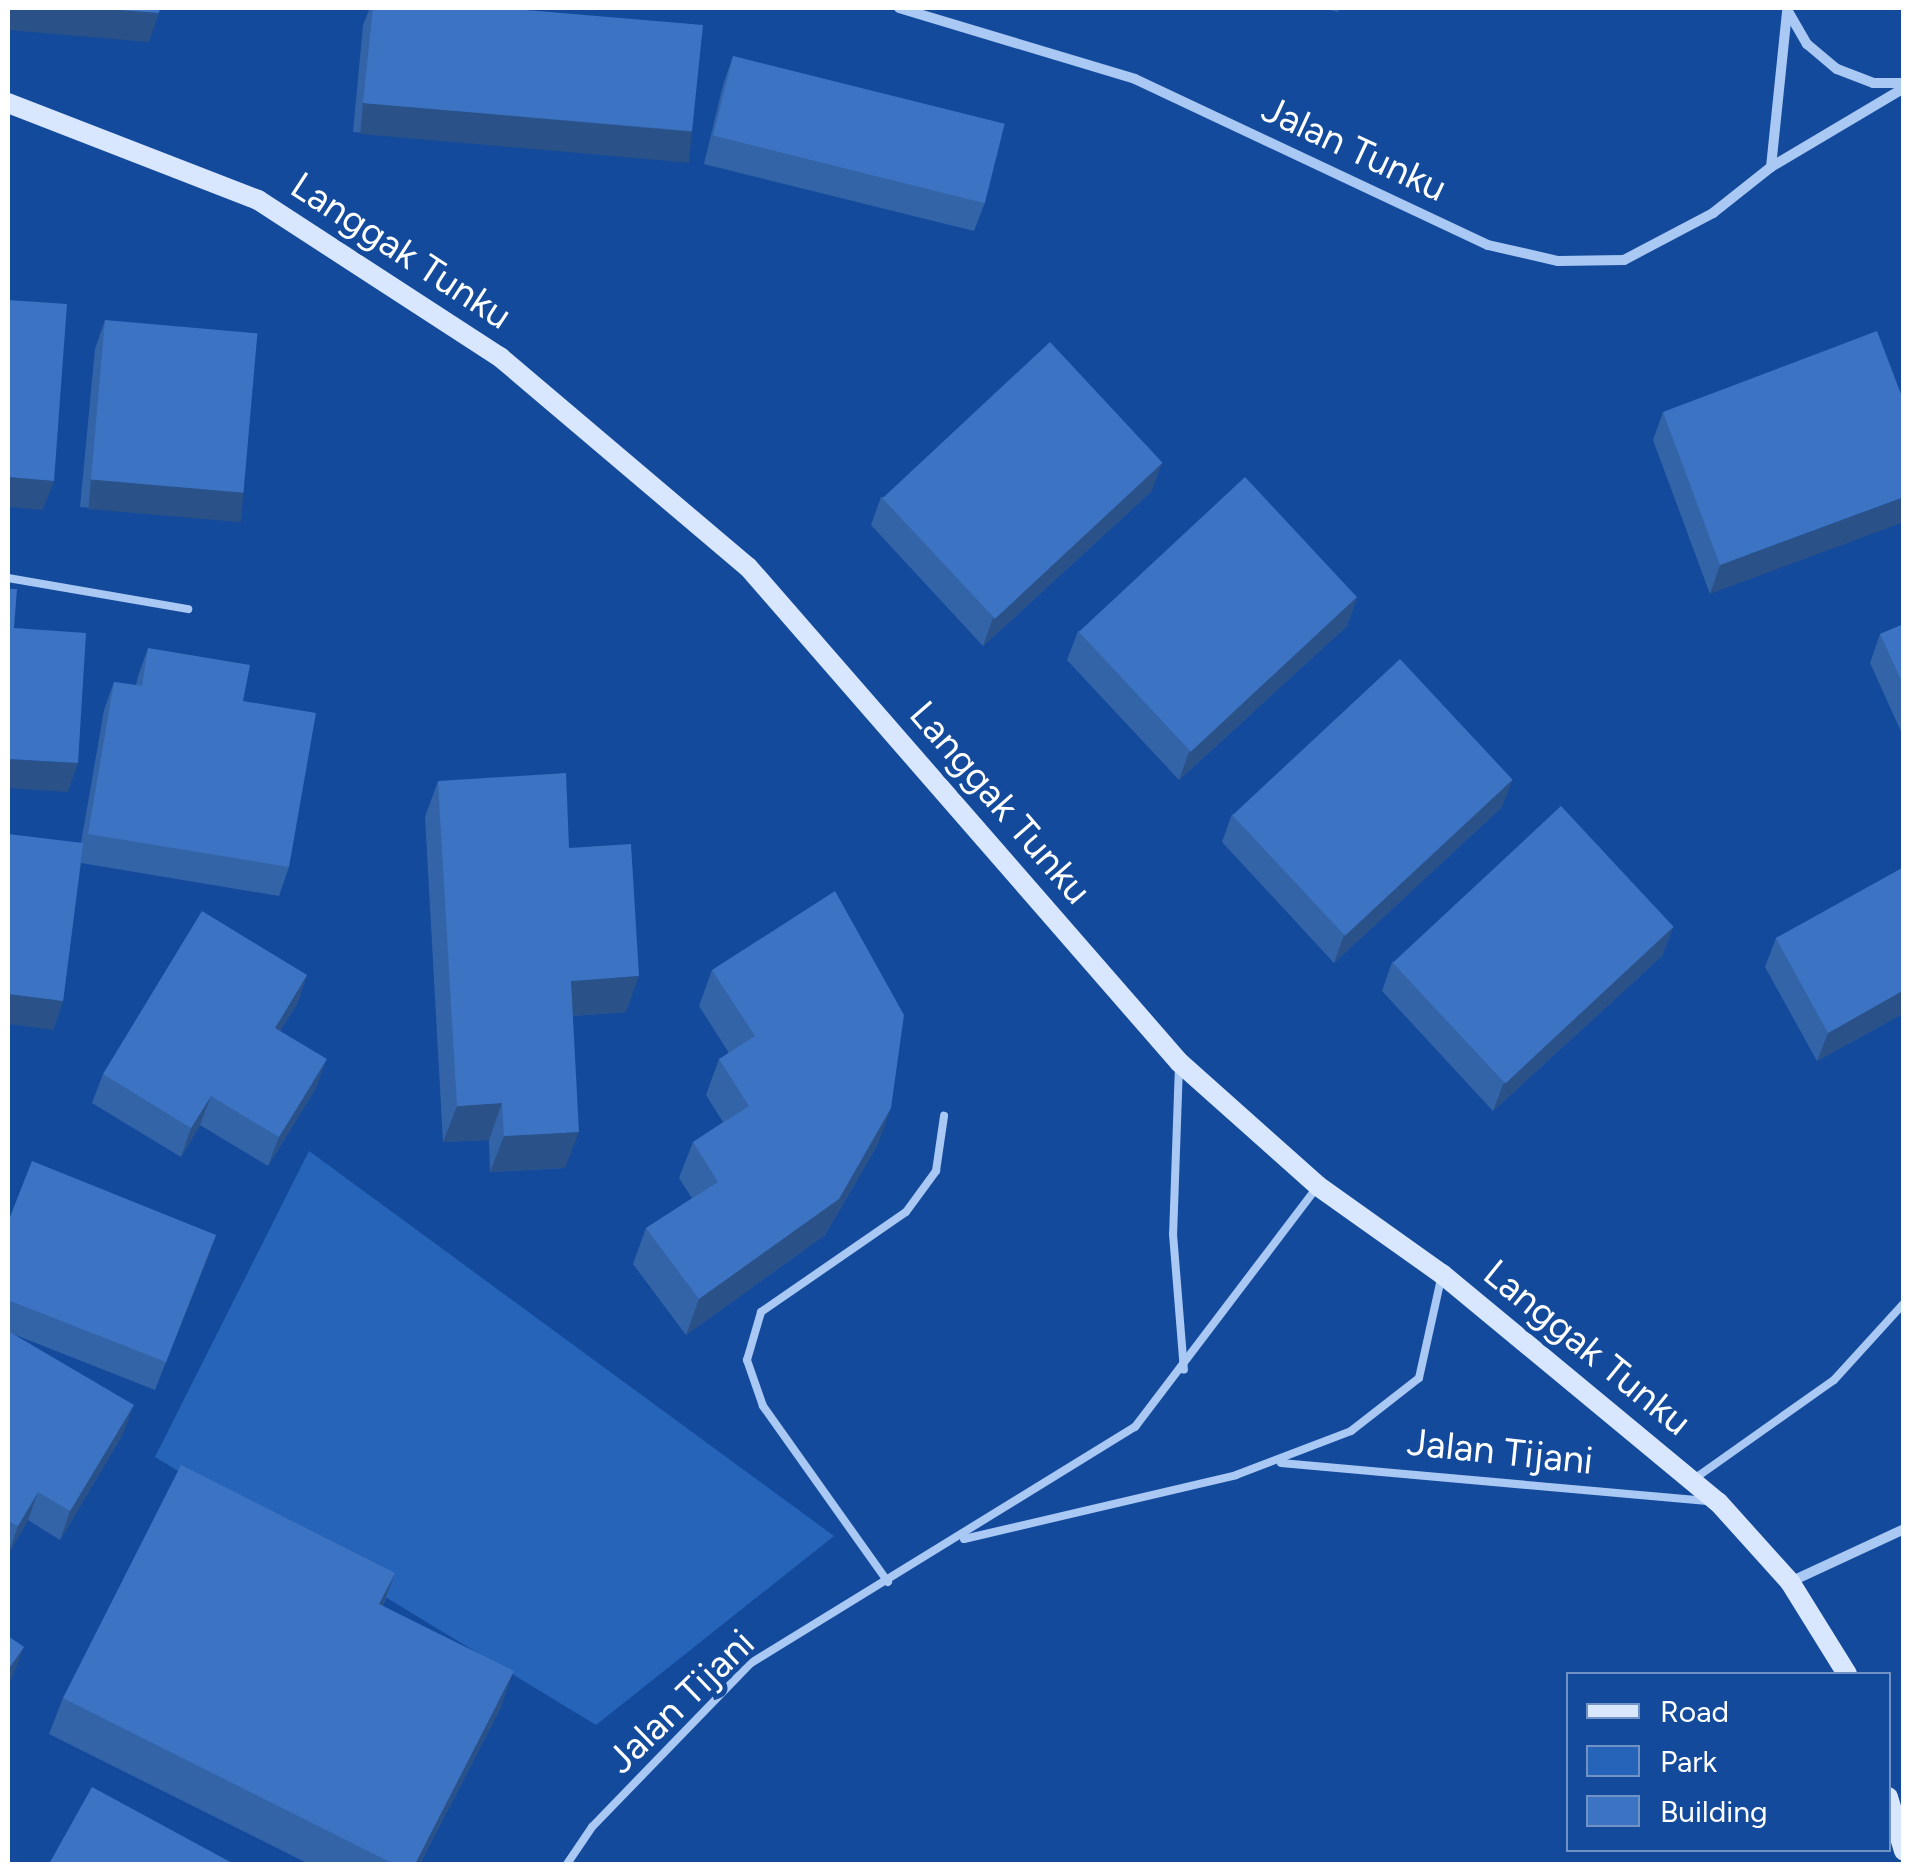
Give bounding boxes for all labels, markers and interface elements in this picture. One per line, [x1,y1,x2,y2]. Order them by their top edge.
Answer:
street label: Jalan Tunku [1254,86,1454,212]
street label: Langgak Tunku [282,163,520,339]
street label: Langgak Tunku [900,692,1100,914]
street label: Langgak Tunku [1474,1251,1700,1445]
street label: Jalan Tijani [1405,1420,1595,1484]
street label: Jalan Tijani [598,1621,764,1783]
legend [1566,1672,1891,1852]
text: Road [1660,1693,1729,1730]
text: Park [1660,1743,1717,1780]
text: Building [1660,1793,1768,1830]

